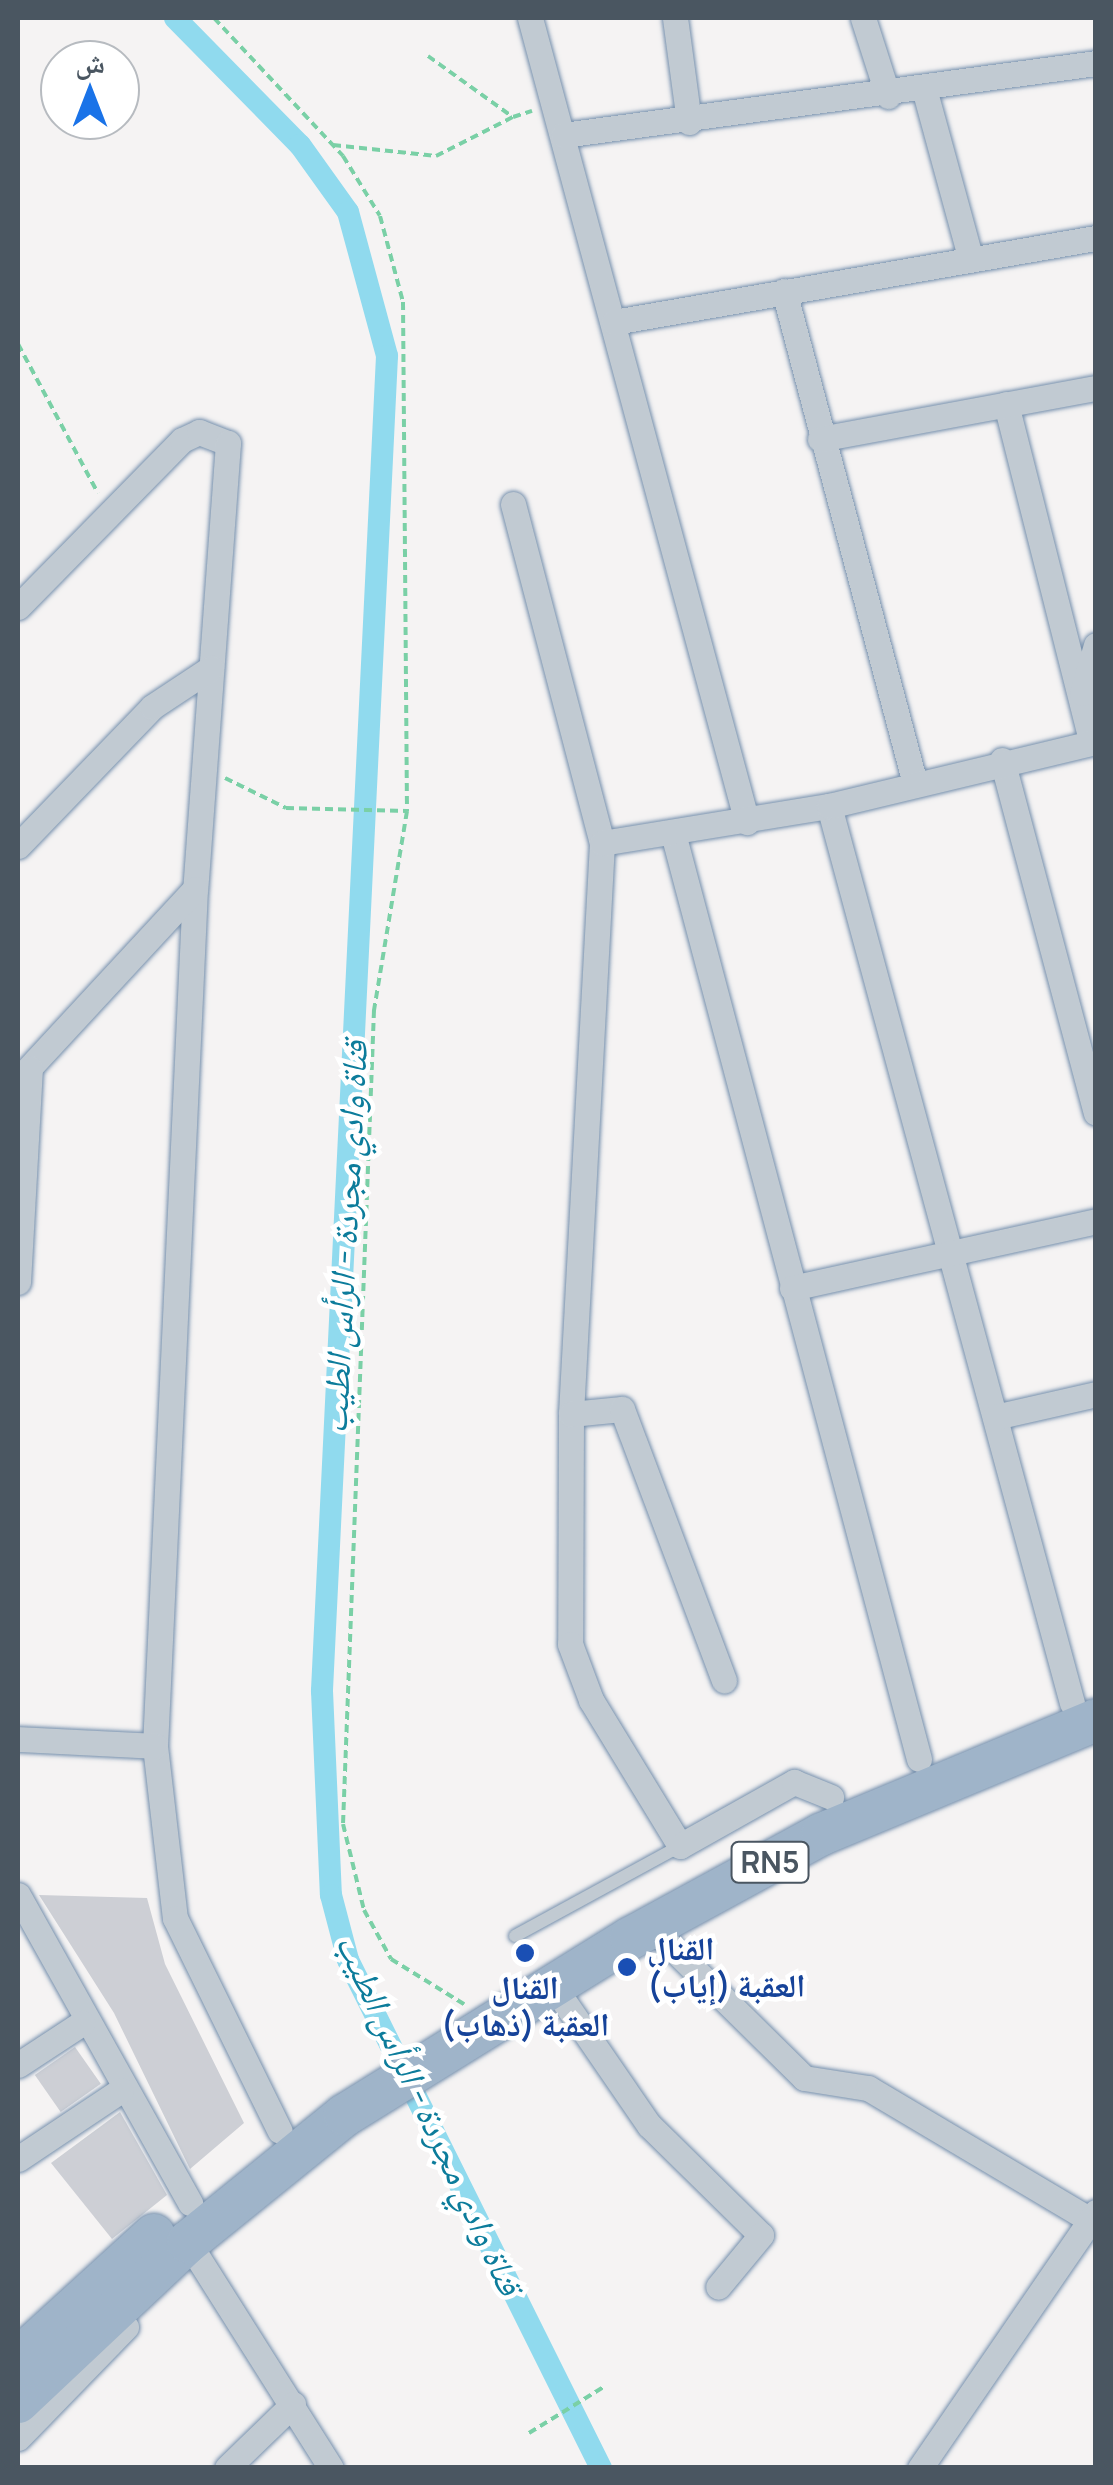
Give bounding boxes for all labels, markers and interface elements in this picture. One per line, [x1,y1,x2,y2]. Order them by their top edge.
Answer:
north arrow [40,40,140,140]
text: ش [75,43,105,81]
water label: قناة وادي مجردة - الرأس الطيب [313,1039,375,1435]
road number: RN5 [730,1837,810,1887]
water label: قناة وادي مجردة - الرأس الطيب [328,1927,532,2301]
place label: القنال العقبة (إياب) [647,1930,805,2005]
marker: القنال العقبة (ذهاب) [514,1942,536,1964]
marker: القنال العقبة (إياب) [616,1956,638,1978]
place label: القنال العقبة (ذهاب) [441,1969,609,2044]

